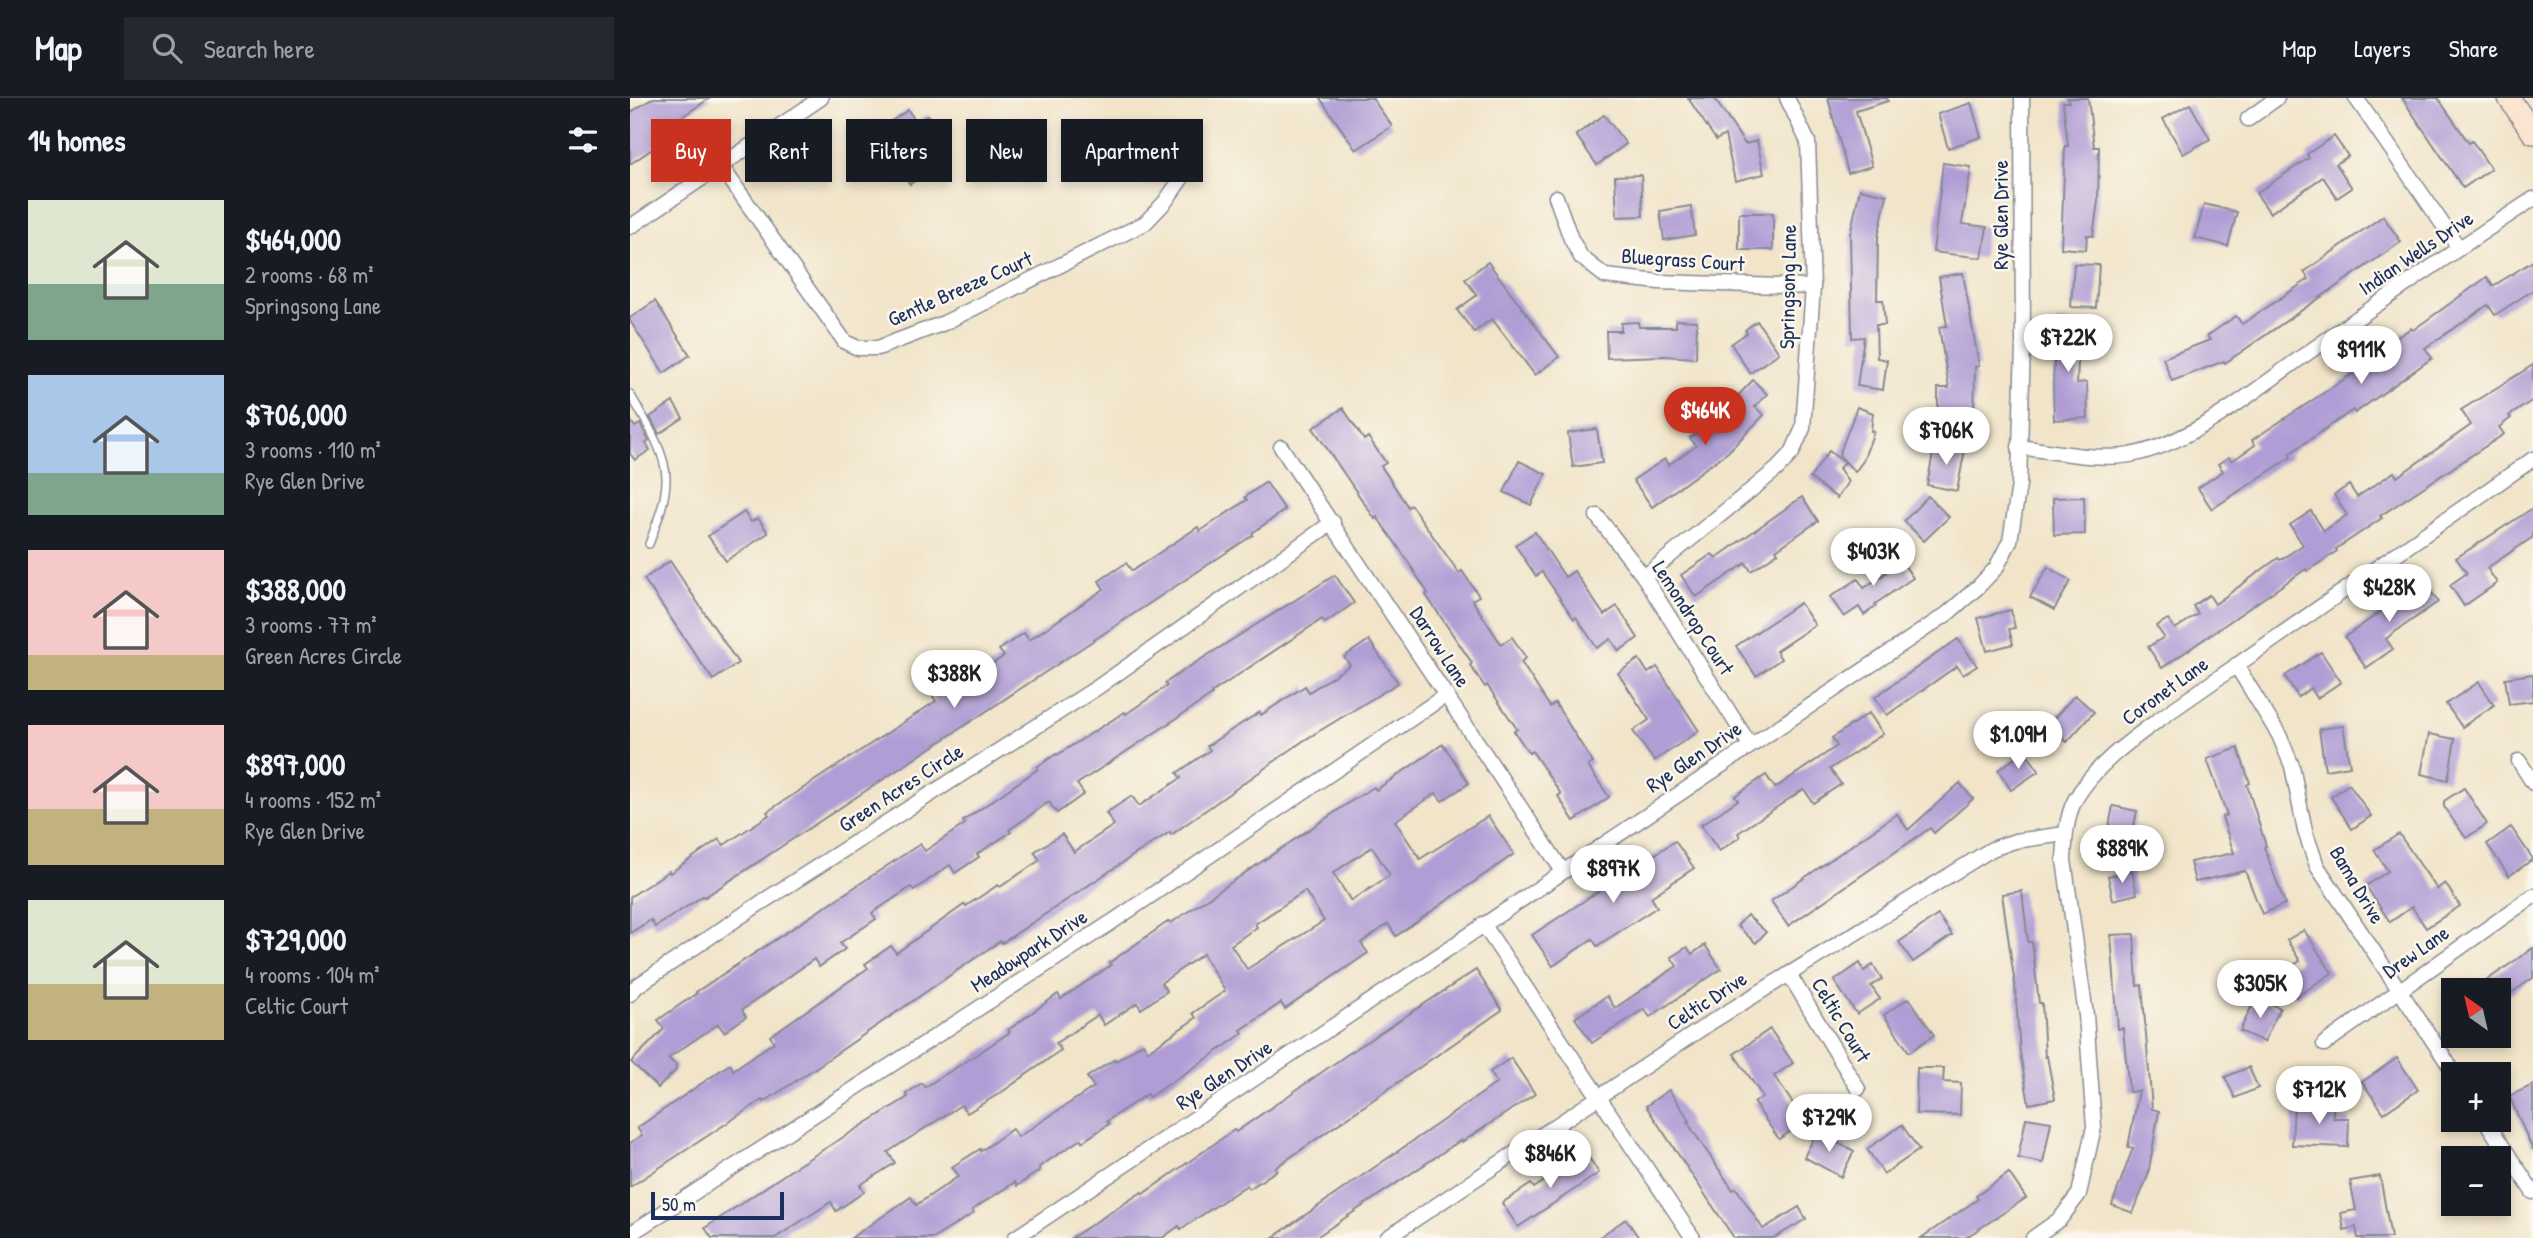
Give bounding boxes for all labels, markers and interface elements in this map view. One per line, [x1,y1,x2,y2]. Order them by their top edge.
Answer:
search box [124,17,614,80]
text: Map [35,26,82,70]
icon: search [148,29,186,67]
text: Search here [204,31,315,66]
text: Map [2282,32,2316,64]
text: Layers [2354,32,2411,64]
text: Share [2449,32,2498,64]
chip: Buy [651,119,731,182]
chip: Rent [745,119,832,182]
chip: Filters [846,119,952,182]
chip: New [966,119,1047,182]
chip: Apartment [1061,119,1203,182]
text: 14 homes [28,120,126,160]
icon: filters [564,121,602,159]
street label: Rye Glen Drive [1986,160,2015,270]
street label: Indian Wells Drive [2353,203,2479,302]
text: $464,000 [245,219,341,259]
street label: Springsong Lane [1772,225,1803,349]
icon: home [84,228,168,312]
street label: Bluegrass Court [1621,241,1746,278]
street label: Gentle Breeze Court [883,243,1037,333]
text: 2 rooms · 68 m² [245,259,373,290]
text: Springsong Lane [245,290,381,321]
pin: $722K [2019,314,2117,374]
text: $722K [2040,321,2096,352]
pin: $911K [2312,327,2410,386]
text: $911K [2337,333,2385,364]
pin: $464K [1656,388,1754,447]
text: $706,000 [245,394,347,434]
text: $464K [1680,394,1730,425]
icon: home [84,403,168,487]
pin: $706K [1897,408,1995,467]
text: $706K [1919,414,1973,445]
text: 3 rooms · 110 m² [245,434,381,465]
text: Rye Glen Drive [245,465,365,496]
pin: $403K [1824,528,1922,588]
text: $403K [1847,535,1899,566]
street label: Lemondrop Court [1646,555,1742,681]
pin: $428K [2340,564,2438,624]
text: $388,000 [245,569,346,609]
text: $428K [2362,571,2416,602]
icon: home [84,578,168,662]
street label: Darrow Lane [1403,601,1477,693]
text: 3 rooms · 77 m² [245,609,377,640]
text: Green Acres Circle [245,640,402,671]
street label: Coronet Lane [2116,649,2214,732]
pin: $388K [905,650,1003,710]
text: $388K [927,657,981,688]
pin: $1.09M [1961,712,2075,771]
street label: Rye Glen Drive [1640,714,1747,799]
text: $1.09M [1989,718,2047,749]
street label: Green Acres Circle [833,736,969,839]
text: $897,000 [245,744,345,784]
icon: home [84,753,168,837]
text: 4 rooms · 152 m² [245,784,381,815]
text: Rye Glen Drive [245,815,365,846]
pin: $889K [2073,826,2171,885]
text: $889K [2096,832,2148,863]
street label: Bama Drive [2323,841,2392,929]
pin: $897K [1564,846,1662,905]
text: $897K [1586,852,1640,883]
street label: Meadowpark Drive [965,902,1093,999]
street label: Drew Lane [2377,918,2455,985]
text: $729,000 [245,919,347,959]
icon: home [84,928,168,1012]
text: 4 rooms · 104 m² [245,959,379,990]
pin: $305K [2211,960,2309,1020]
street label: Celtic Drive [1661,964,1752,1037]
text: $305K [2233,967,2287,998]
street label: Celtic Court [1805,972,1878,1068]
north arrow [2441,978,2511,1048]
map controls [2441,978,2511,1216]
text: Celtic Court [245,990,348,1021]
street label: Rye Glen Drive [1170,1033,1278,1117]
button: + [2441,1062,2511,1132]
pin: $712K [2270,1066,2368,1126]
text: $712K [2292,1073,2346,1104]
pin: $729K [1780,1094,1878,1154]
text: $729K [1802,1101,1856,1132]
pin: $846K [1501,1130,1599,1190]
text: $846K [1524,1137,1576,1168]
button: − [2441,1146,2511,1216]
scale bar [651,1189,784,1221]
text: 50 m [662,1191,696,1217]

